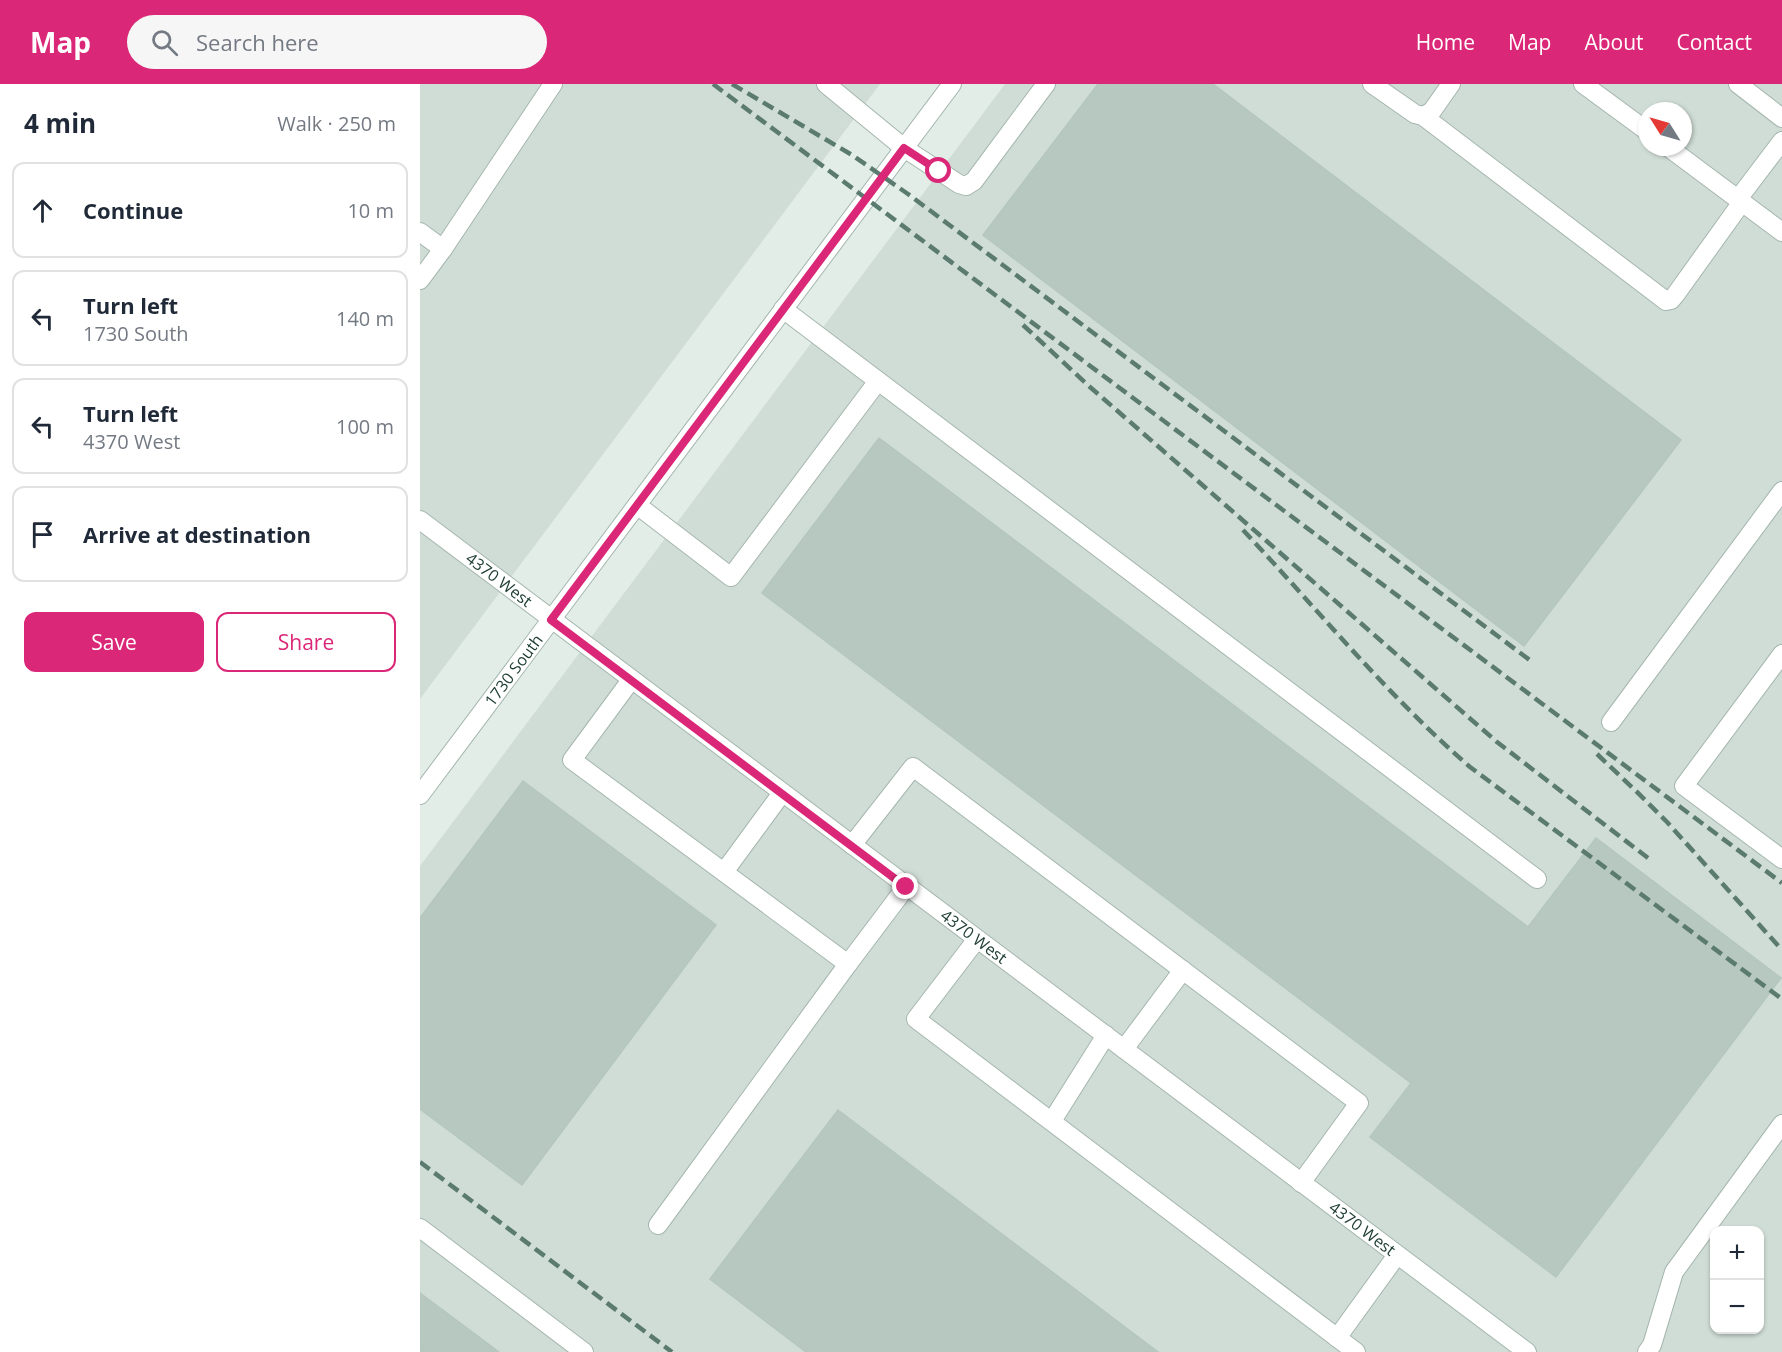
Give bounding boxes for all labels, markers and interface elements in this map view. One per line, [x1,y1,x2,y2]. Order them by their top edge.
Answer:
search box [127,15,547,69]
text: Map [30,23,91,61]
icon: search [148,26,181,59]
text: Search here [196,27,319,57]
text: Home [1416,28,1475,56]
text: Map [1508,28,1551,56]
text: About [1584,28,1644,56]
text: Contact [1677,28,1752,56]
north arrow [1638,102,1692,156]
text: 4 min [24,105,96,141]
text: Walk · 250 m [277,110,396,137]
route start [925,157,951,183]
icon: ahead [26,194,59,227]
text: Continue [83,195,183,225]
text: 10 m [347,197,394,224]
text: Turn left [83,290,178,320]
icon: left [26,302,59,335]
text: 140 m [336,305,394,332]
text: 1730 South [83,320,189,347]
text: Turn left [83,398,178,428]
icon: left [26,410,59,443]
text: 100 m [336,413,394,440]
text: 4370 West [83,428,180,455]
icon: arrive [26,518,59,551]
text: Arrive at destination [83,519,311,549]
street label: 4370 West [461,547,537,612]
button: Save [24,612,204,672]
button: Share [216,612,396,672]
street label: 1730 South [479,630,548,711]
route end [892,873,918,899]
street label: 4370 West [936,904,1012,969]
street label: 4370 West [1325,1196,1400,1261]
map controls [1710,1226,1764,1334]
button: + [1710,1226,1764,1280]
button: − [1710,1280,1764,1334]

